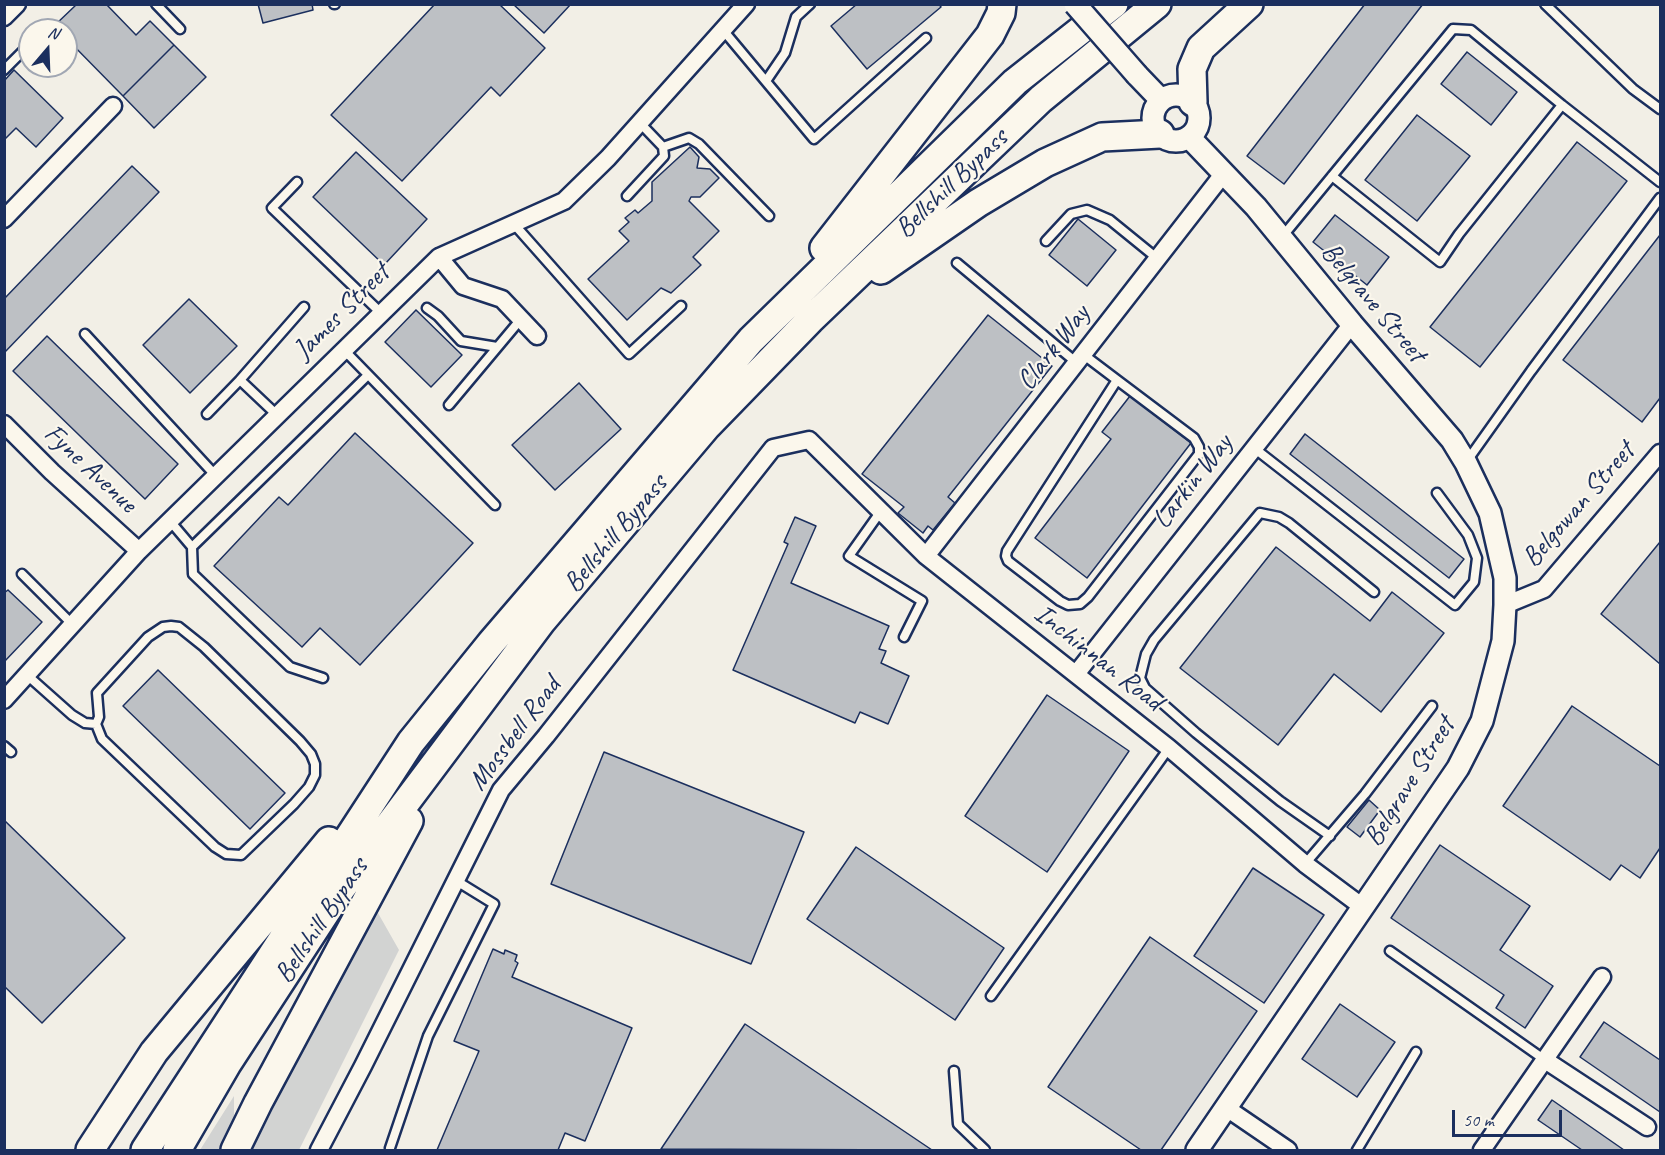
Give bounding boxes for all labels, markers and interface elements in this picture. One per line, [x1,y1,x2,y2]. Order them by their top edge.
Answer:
north arrow [18,18,78,78]
text: N [45,22,61,44]
street label: Bellshill Bypass [889,122,1015,246]
street label: Belgrave Street [1313,236,1433,370]
street label: James Street [287,257,397,367]
street label: Clark Way [1010,299,1098,397]
street label: Fyne Avenue [36,417,144,521]
street label: Larkin Way [1146,428,1240,536]
street label: Belgowan Street [1516,436,1642,574]
street label: Bellshill Bypass [557,468,675,600]
street label: Inchinnan Road [1027,597,1169,719]
street label: Mossbell Road [461,671,569,797]
street label: Belgrave Street [1357,711,1463,853]
street label: Bellshill Bypass [268,852,376,990]
scale bar [1455,1098,1564,1136]
text: 50 m [1463,1109,1494,1131]

